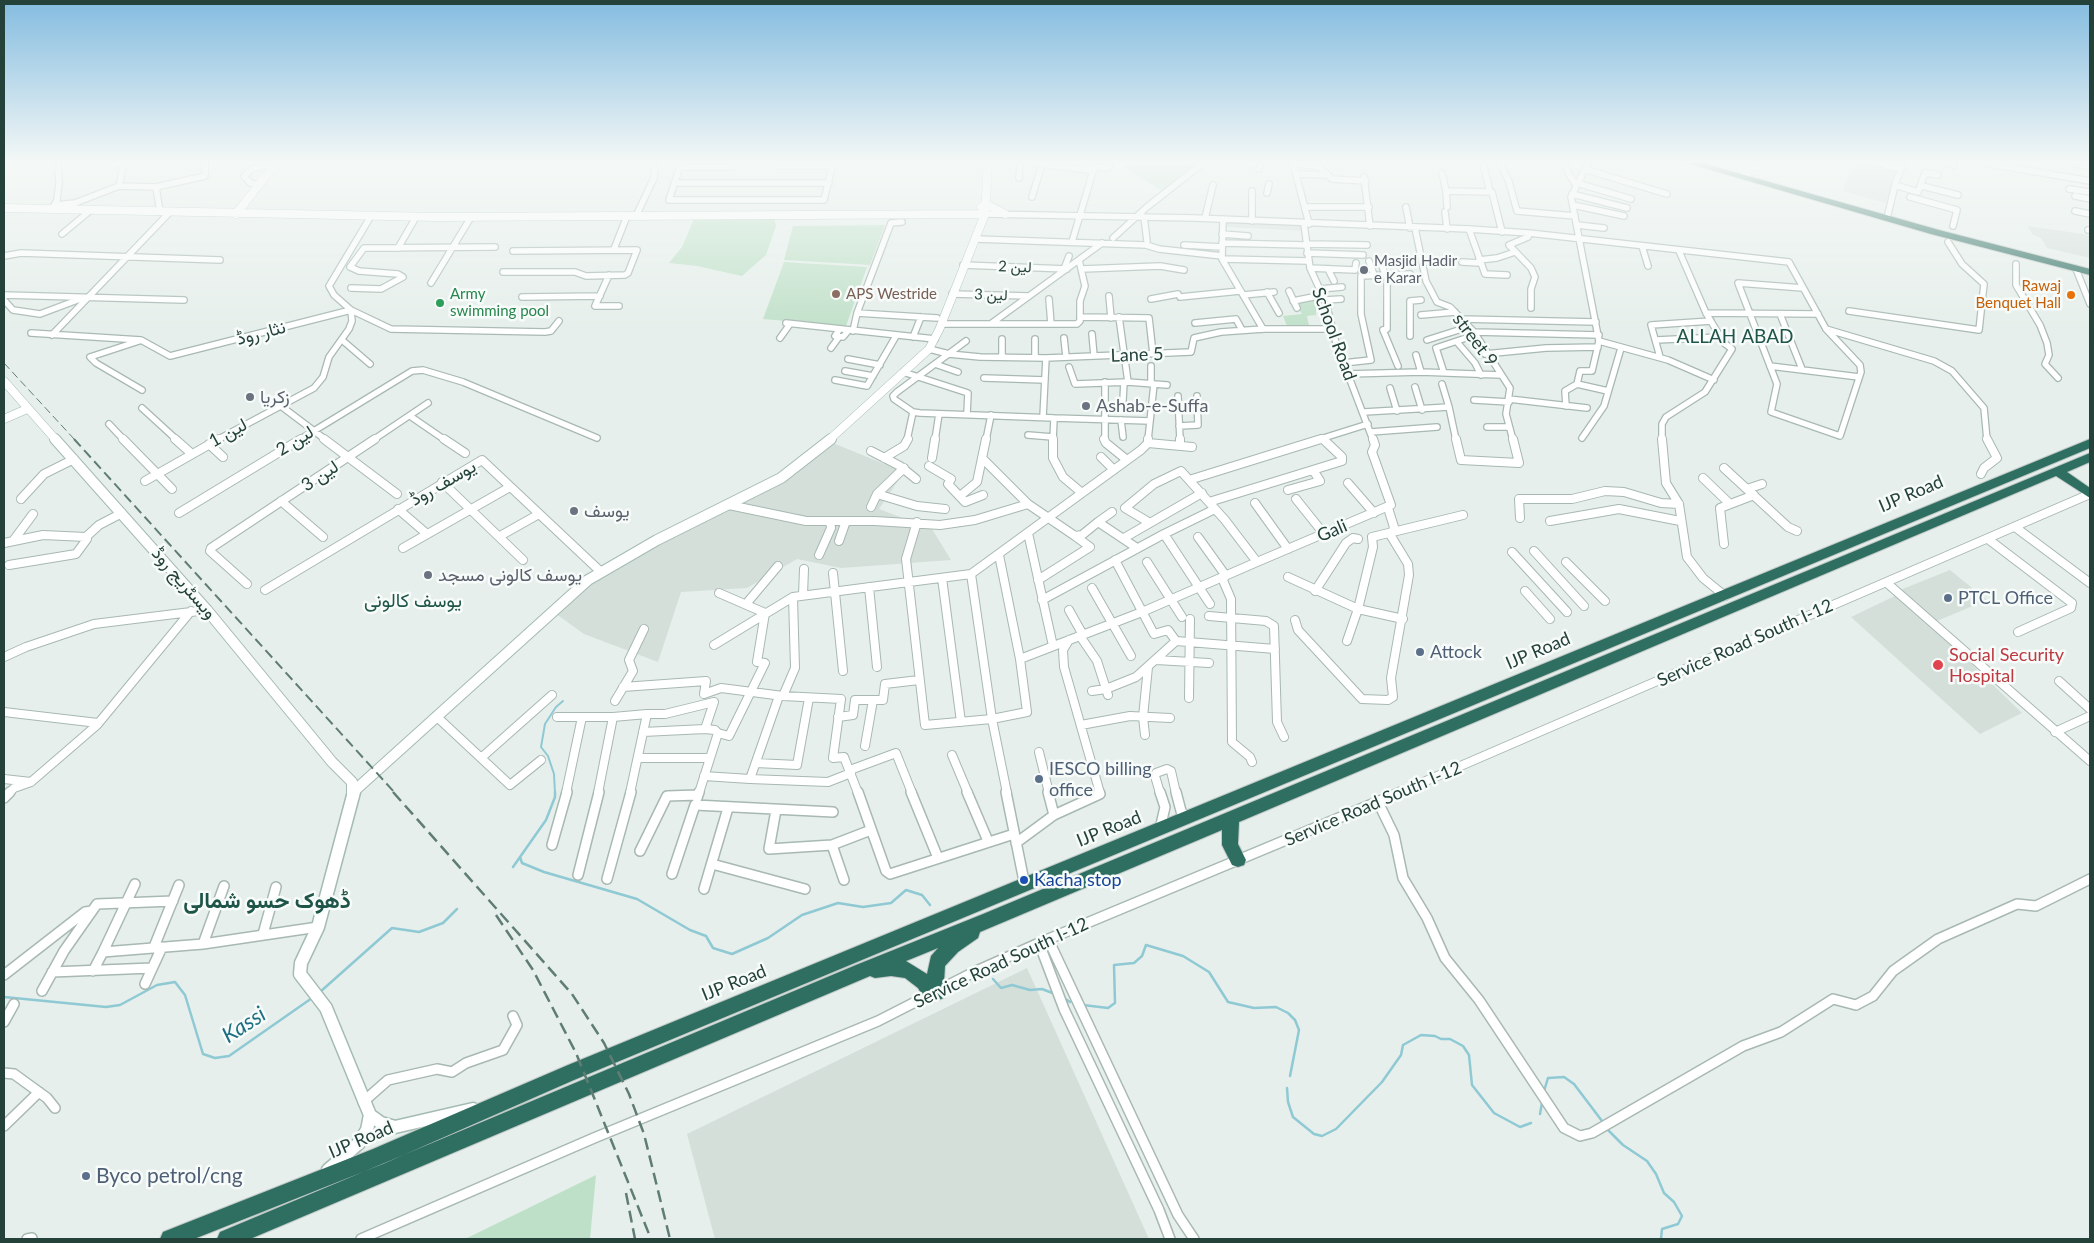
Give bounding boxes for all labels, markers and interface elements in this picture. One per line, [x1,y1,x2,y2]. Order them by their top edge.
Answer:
place label: Masjid Hadir e Karar [1374,252,1457,287]
street label: لین 2 [998,257,1032,277]
marker: Masjid Hadir e Karar [1358,264,1370,276]
place label: Rawaj Benquet Hall [1976,277,2061,312]
street label: School Road [1307,284,1361,384]
place label: Army swimming pool [450,285,549,320]
place label: APS Westride [846,285,937,303]
street label: لین 3 [974,285,1008,305]
marker: APS Westride [830,288,842,300]
marker: Rawaj Benquet Hall [2065,289,2077,301]
marker: Army swimming pool [434,297,446,309]
street label: street 9 [1448,309,1502,371]
street label: نثار روڈ [234,316,288,350]
district label: ALLAH ABAD [1670,326,1800,348]
street label: Lane 5 [1110,343,1164,367]
place label: زکریا [260,386,290,408]
marker: زکریا [244,391,256,403]
place label: Ashab-e-Suffa [1096,395,1208,417]
marker: Ashab-e-Suffa [1080,400,1092,412]
street label: لین 1 [205,414,251,452]
street label: لین 2 [272,421,318,461]
street label: یوسف روڈ [406,455,480,511]
street label: لین 3 [297,456,343,496]
street label: IJP Road [1875,471,1947,517]
place label: یوسف [584,500,630,522]
marker: یوسف [568,505,580,517]
street label: Gali [1314,515,1350,547]
street label: ویسٹریج روڈ [147,543,221,623]
place label: یوسف کالونی مسجد [438,564,582,586]
marker: یوسف کالونی مسجد [422,569,434,581]
place label: PTCL Office [1958,587,2053,609]
district label: یوسف کالونی [364,590,462,612]
marker: PTCL Office [1942,592,1954,604]
street label: Service Road South I-12 [1654,594,1836,692]
street label: IJP Road [1502,628,1574,674]
place label: Attock [1430,641,1482,663]
place label: Social Security Hospital [1949,644,2064,686]
marker: Attock [1414,646,1426,658]
marker: Social Security Hospital [1931,658,1945,672]
street label: Service Road South I-12 [1281,757,1465,851]
place label: IESCO billing office [1049,758,1152,801]
marker: IESCO billing office [1033,773,1045,785]
street label: IJP Road [1073,806,1145,852]
place label: Kacha stop [1034,869,1122,891]
marker: Kacha stop [1018,874,1030,886]
district label: ڈھوک حسو شمالی [183,888,351,914]
street label: Service Road South I-12 [910,913,1092,1013]
street label: IJP Road [698,960,770,1006]
water label: Kassi [217,1001,271,1049]
street label: IJP Road [325,1117,397,1163]
place label: Byco petrol/cng [96,1163,243,1189]
marker: Byco petrol/cng [80,1170,92,1182]

